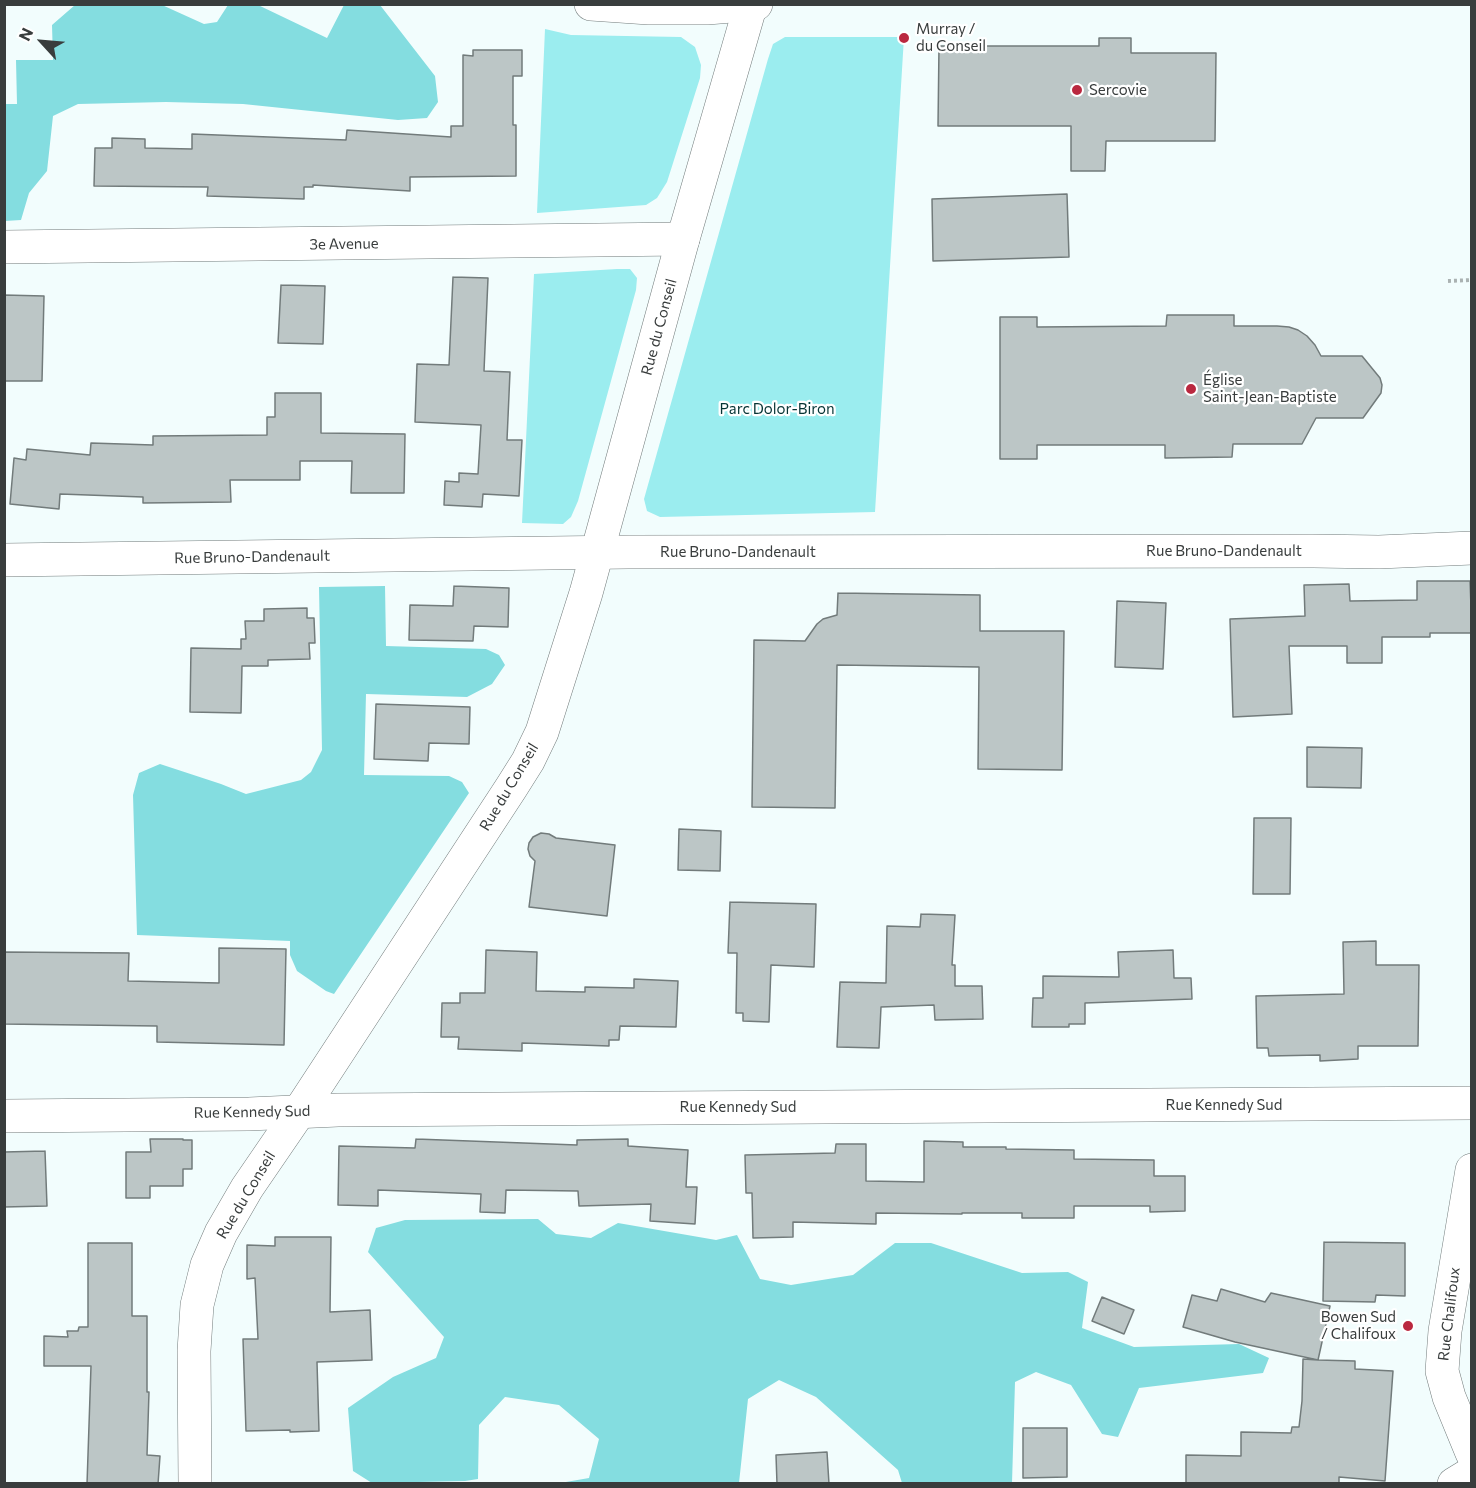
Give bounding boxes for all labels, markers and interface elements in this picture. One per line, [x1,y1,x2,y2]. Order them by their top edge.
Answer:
north arrow [12,12,72,72]
place label: Murray / du Conseil [916,20,986,55]
text: N [14,24,37,43]
marker: Murray / du Conseil [897,31,911,45]
place label: Sercovie [1089,81,1147,99]
marker: Sercovie [1070,83,1084,97]
street label: 3e Avenue [309,234,379,254]
street label: Rue du Conseil [637,277,681,377]
place label: Église Saint-Jean-Baptiste [1203,371,1337,406]
marker: Église Saint-Jean-Baptiste [1184,382,1198,396]
park label: Parc Dolor-Biron [719,400,835,418]
street label: Rue Bruno-Dandenault [1146,542,1302,560]
street label: Rue Bruno-Dandenault [660,543,816,561]
street label: Rue Bruno-Dandenault [174,547,330,567]
street label: Rue du Conseil [476,740,542,834]
street label: Rue Kennedy Sud [1166,1096,1282,1114]
street label: Rue Kennedy Sud [680,1098,796,1116]
street label: Rue Kennedy Sud [193,1102,311,1122]
street label: Rue du Conseil [213,1148,279,1242]
street label: Rue Chalifoux [1434,1266,1464,1362]
place label: Bowen Sud / Chalifoux [1321,1308,1396,1343]
marker: Bowen Sud / Chalifoux [1401,1319,1415,1333]

